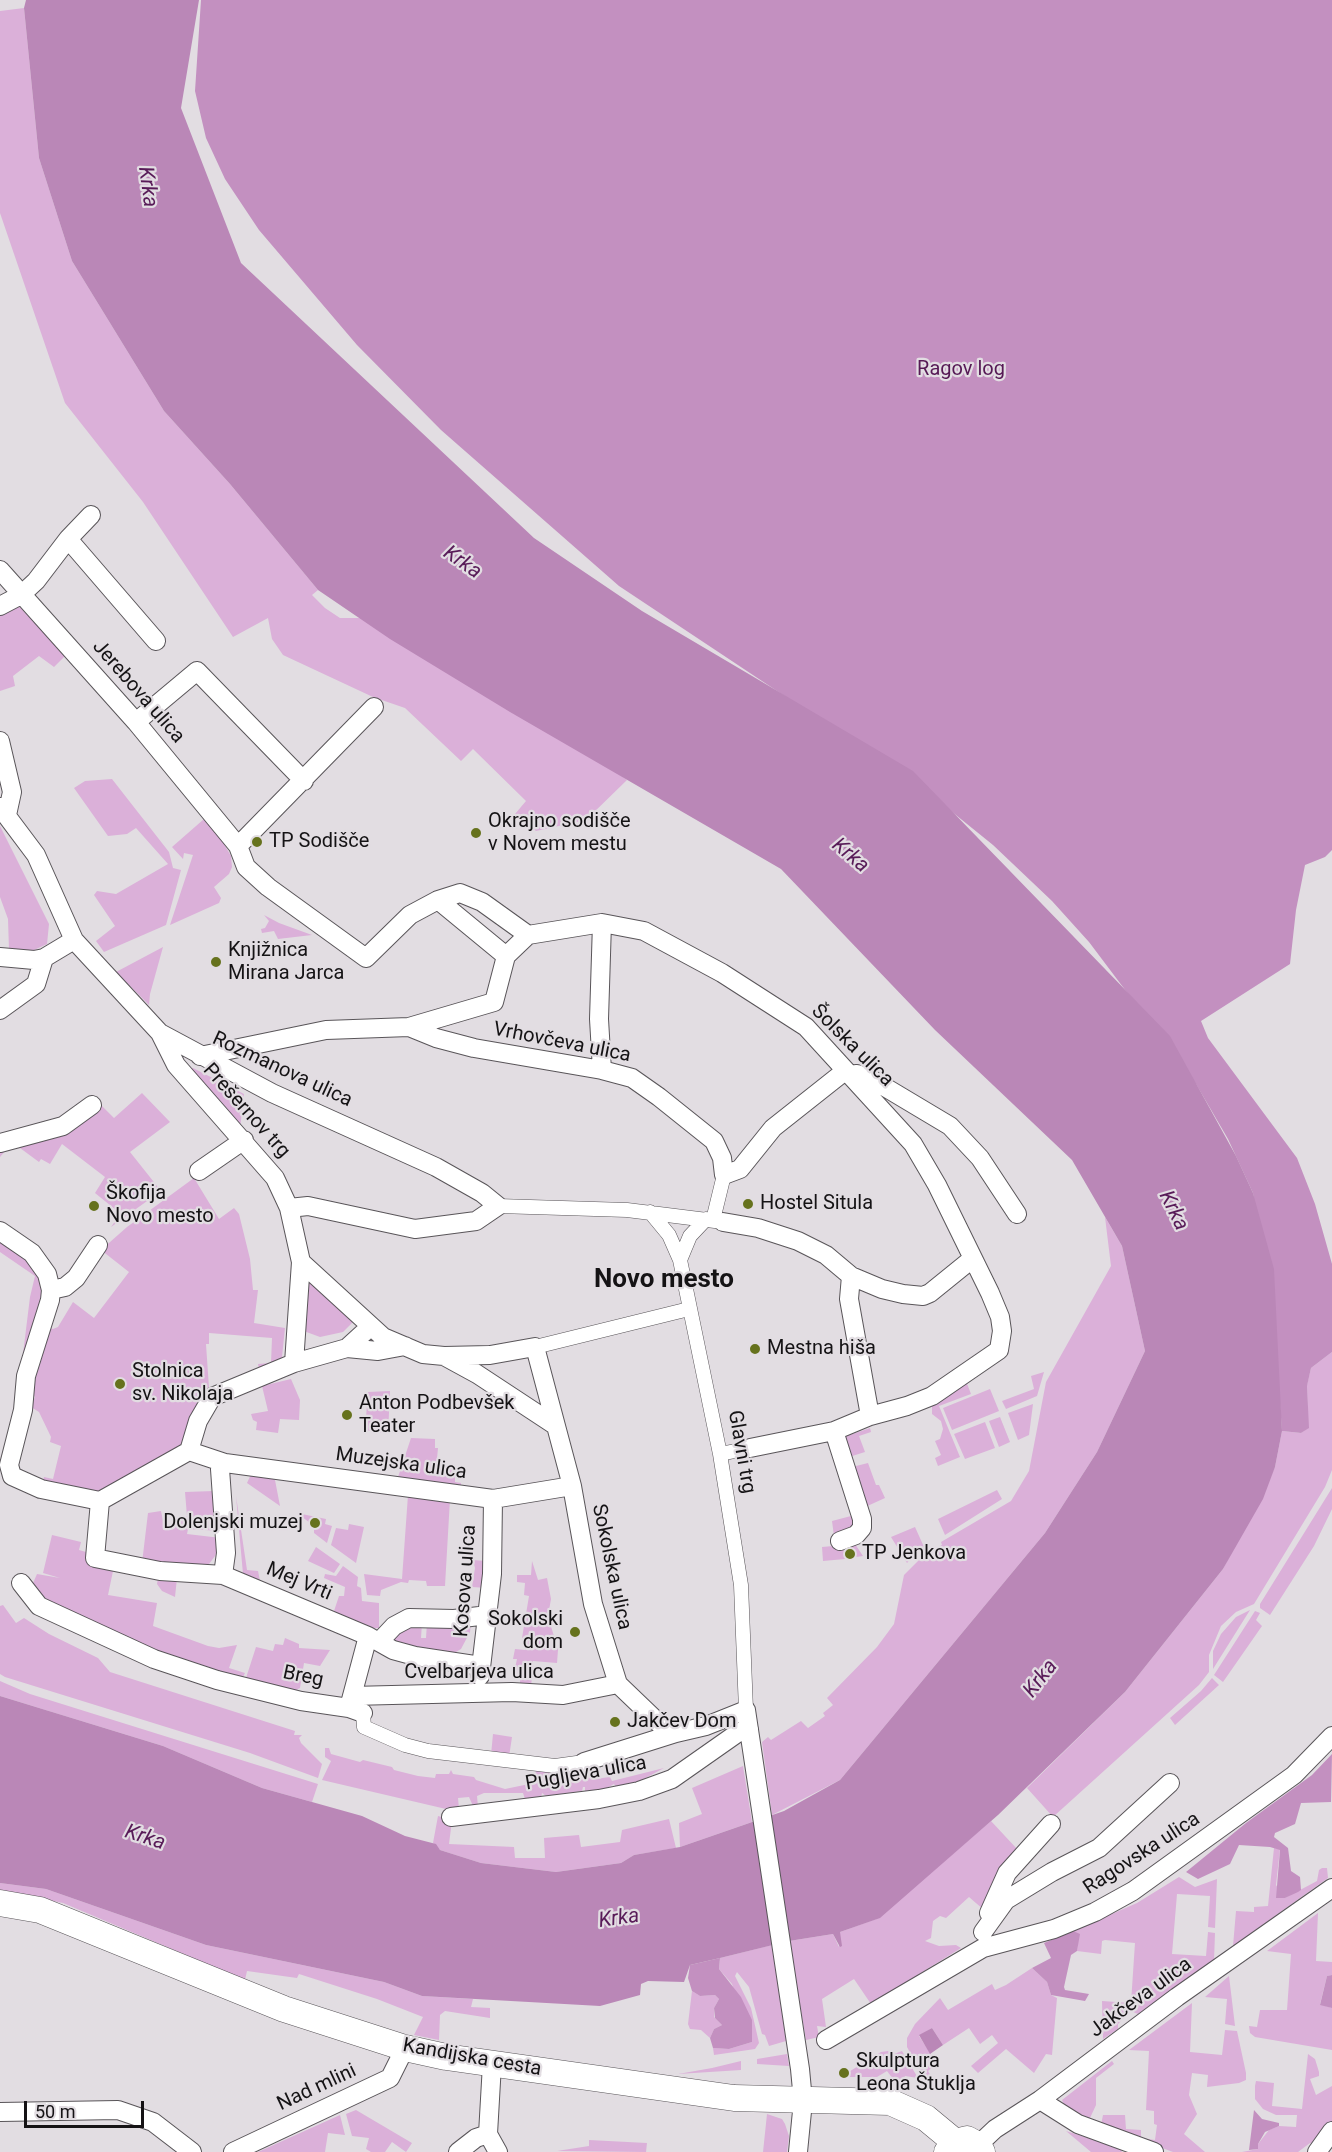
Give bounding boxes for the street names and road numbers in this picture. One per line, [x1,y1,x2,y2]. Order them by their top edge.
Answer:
street label: Jerebova ulica [87,636,189,748]
street label: Šolska ulica [806,1000,898,1092]
street label: Vrhovčeva ulica [491,1018,633,1068]
street label: Rozmanova ulica [208,1027,356,1113]
street label: Prešernov trg [197,1059,295,1163]
street label: Glavni trg [722,1408,760,1496]
street label: Muzejska ulica [334,1443,468,1485]
street label: Sokolska ulica [586,1502,636,1632]
street label: Kosova ulica [450,1524,482,1638]
street label: Mej Vrti [263,1557,335,1607]
street label: Breg [281,1661,325,1693]
street label: Cvelbarjeva ulica [404,1661,554,1685]
street label: Pugljeva ulica [524,1752,648,1796]
street label: Ragovska ulica [1079,1808,1205,1900]
street label: Jakčeva ulica [1085,1953,1197,2043]
street label: Kandijska cesta [401,2034,543,2082]
street label: Nad mlini [274,2059,360,2117]

